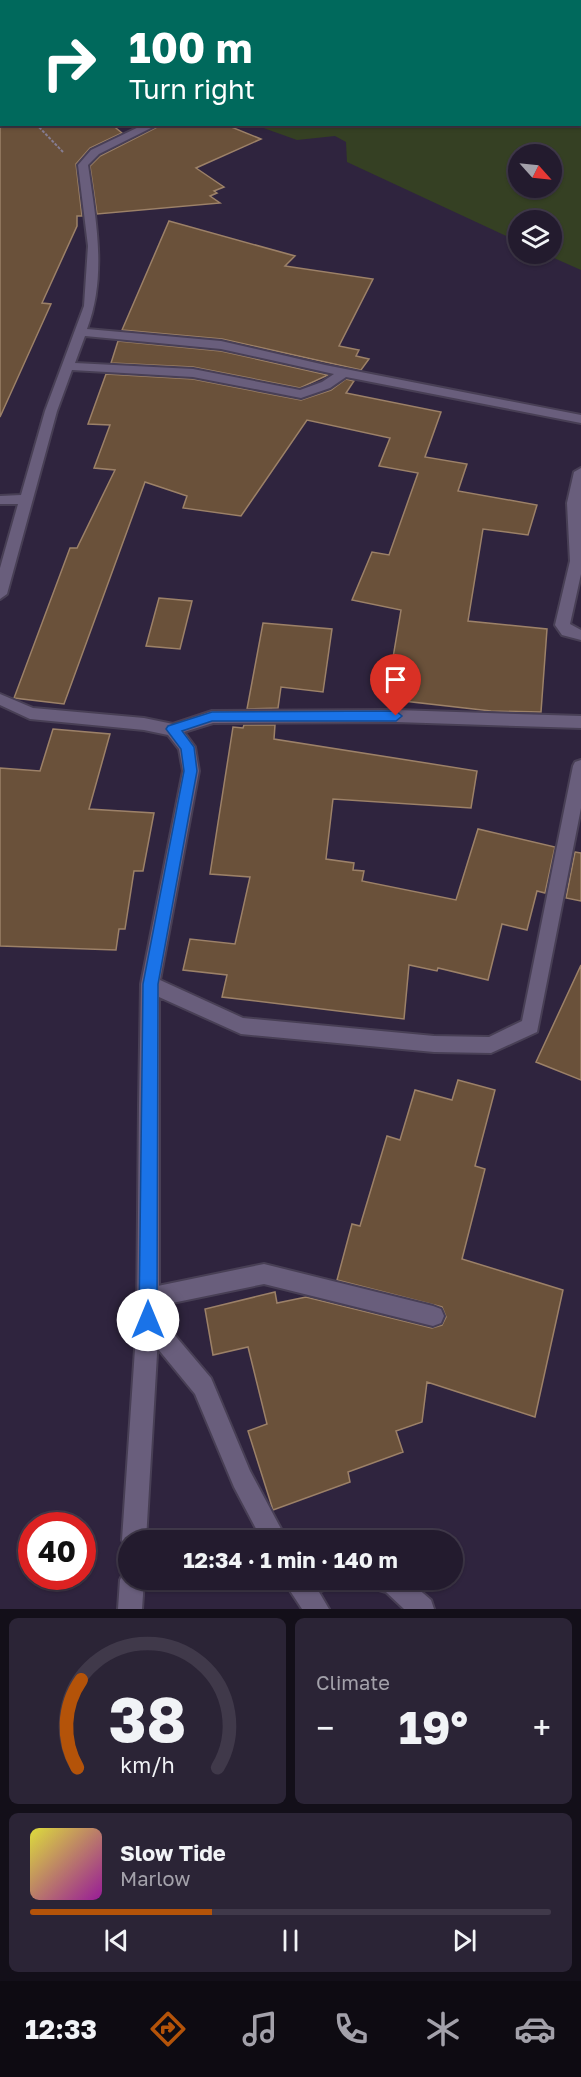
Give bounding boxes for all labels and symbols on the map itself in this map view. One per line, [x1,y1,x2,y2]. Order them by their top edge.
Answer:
north arrow [508,144,562,198]
pin [370,654,421,716]
position arrow [116,1288,180,1352]
speed limit sign: 40 [18,1512,96,1590]

